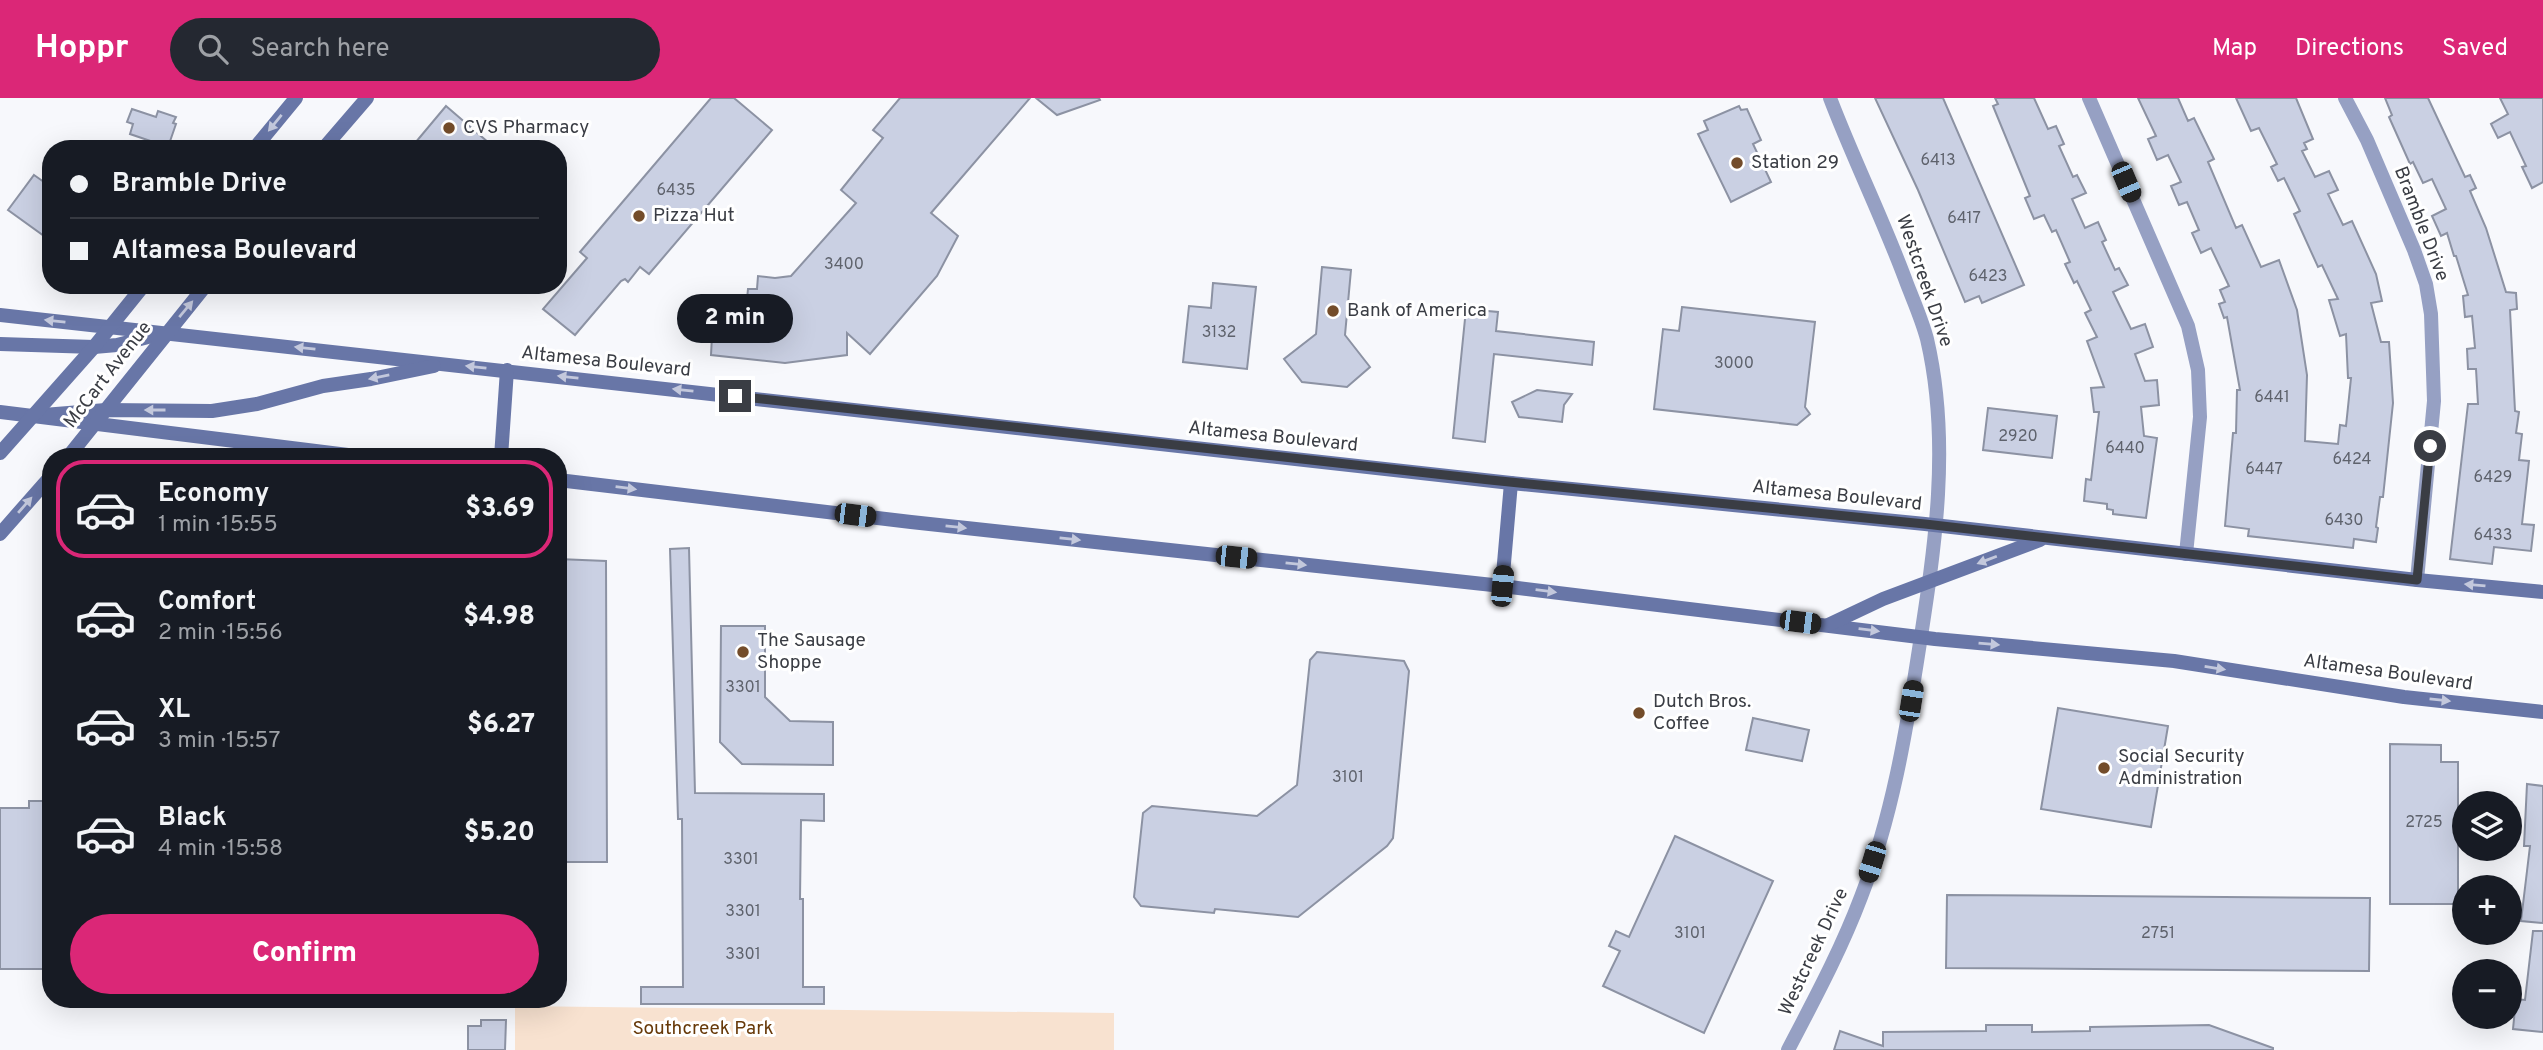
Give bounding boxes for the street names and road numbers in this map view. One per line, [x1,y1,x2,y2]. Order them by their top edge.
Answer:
street label: Bramble Drive [2388,163,2454,285]
street label: Westcreek Drive [1890,212,1958,350]
street label: McCart Avenue [59,317,157,433]
street label: Altamesa Boulevard [520,341,692,383]
street label: Altamesa Boulevard [1187,416,1359,458]
street label: Altamesa Boulevard [1751,475,1923,517]
street label: Altamesa Boulevard [2302,649,2474,697]
street label: Westcreek Drive [1774,884,1854,1020]

